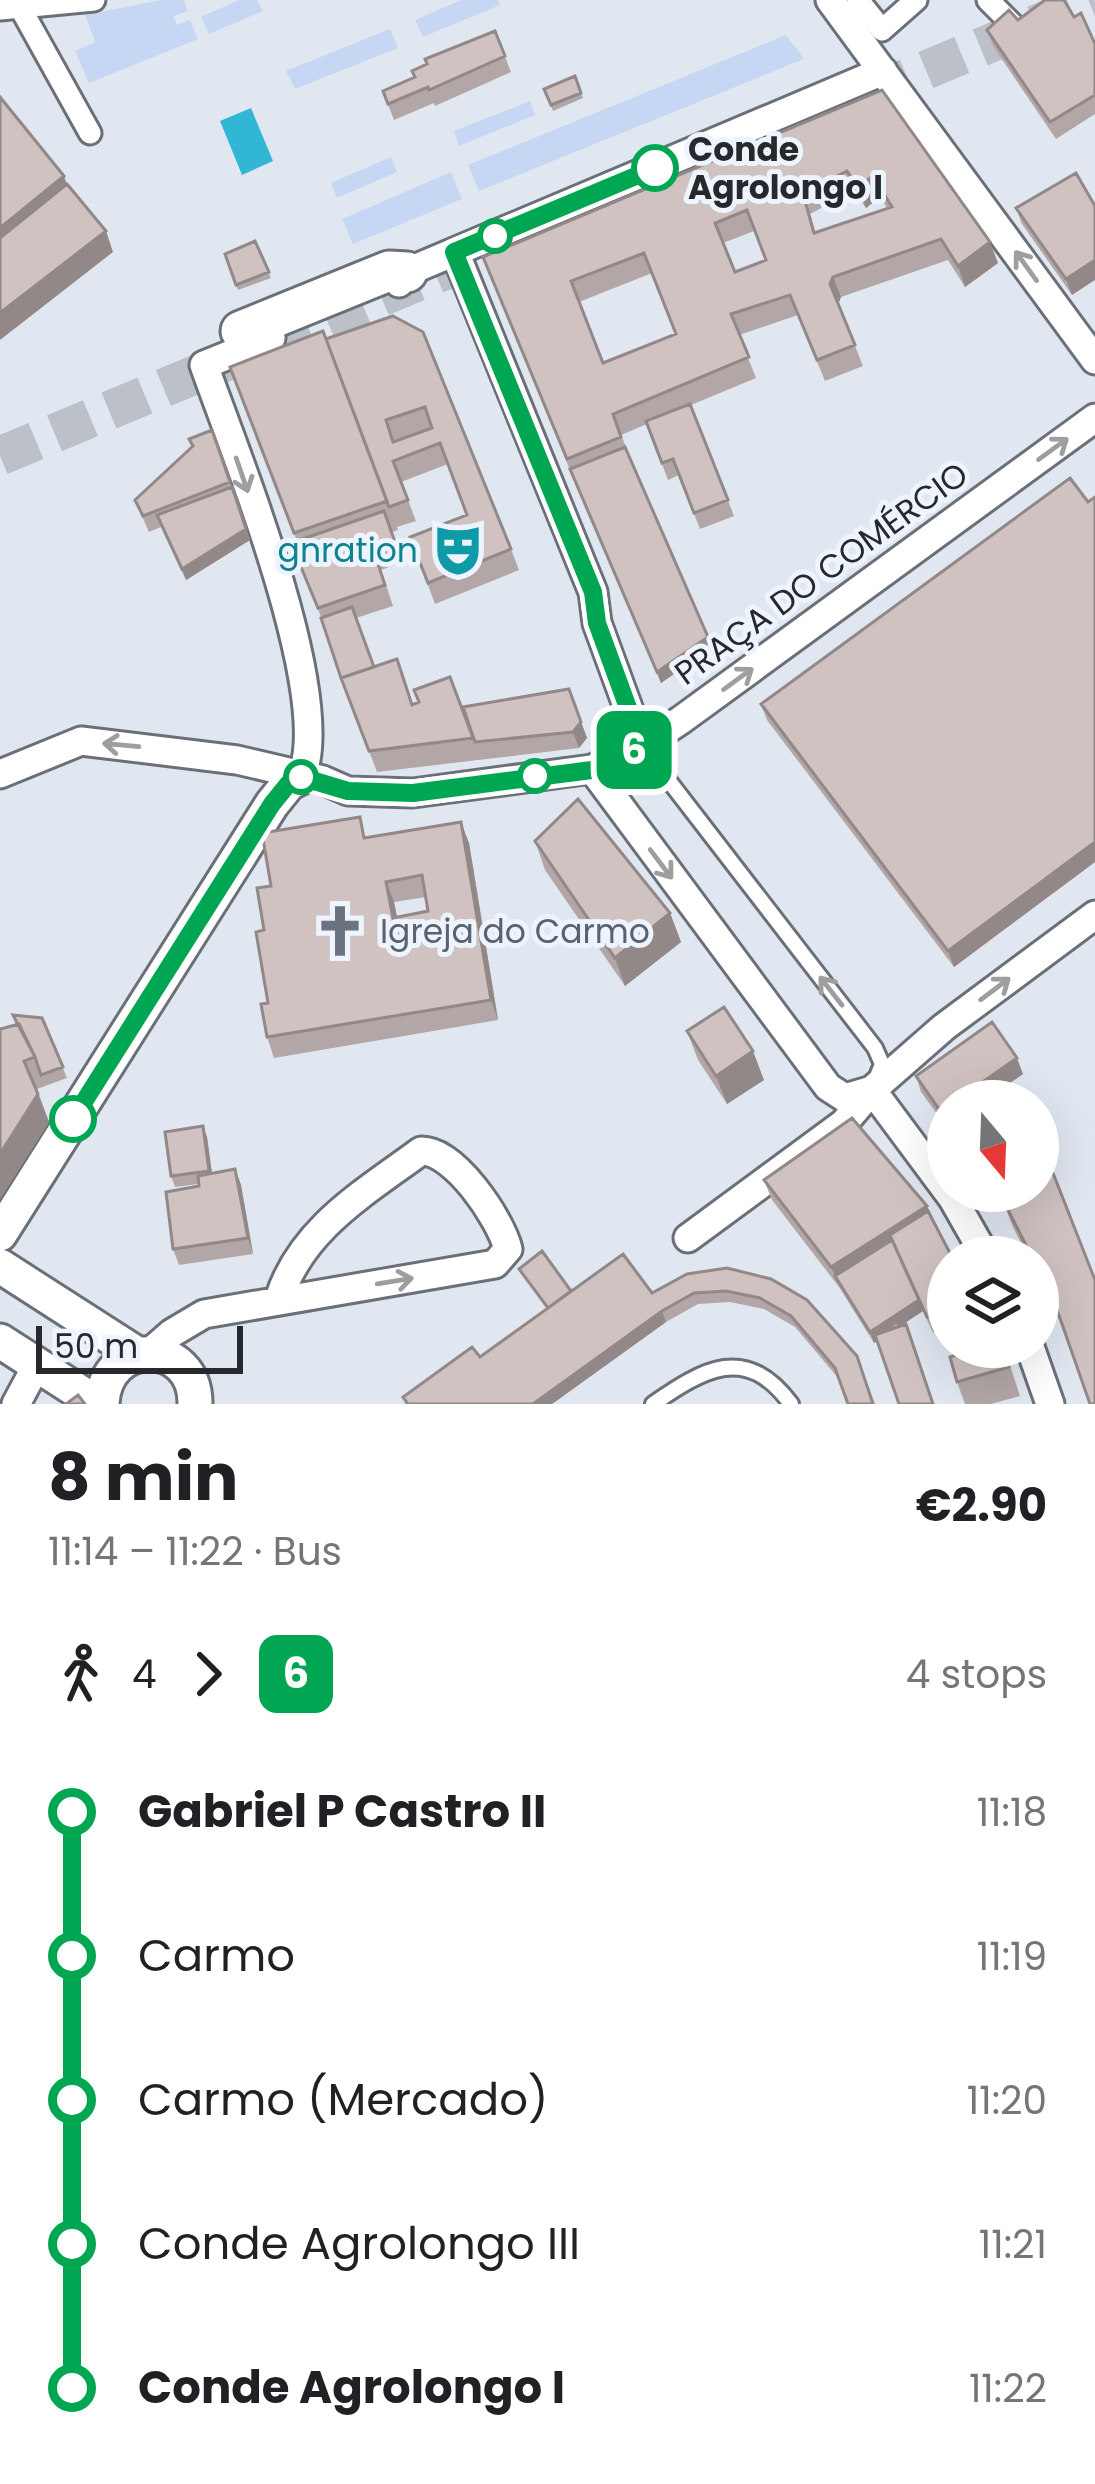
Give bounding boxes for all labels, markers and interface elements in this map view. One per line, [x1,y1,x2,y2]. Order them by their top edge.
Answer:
place label: Conde Agrolongo I [688,126,883,211]
marker: Conde Agrolongo I [633,146,677,190]
unlabelled marker [479,220,511,252]
one-way arrow [1013,250,1039,283]
one-way arrow [1036,436,1069,462]
street label: PRAÇA DO COMÉRCIO [665,451,978,696]
one-way arrow [233,456,254,493]
theatre icon: gnration [429,521,487,579]
place label: gnration [278,527,418,574]
one-way arrow [721,666,754,692]
line badge: 6 [595,711,673,789]
text: 6 [621,720,647,779]
one-way arrow [102,733,141,756]
unlabelled marker [519,760,551,792]
unlabelled marker [285,761,317,793]
one-way arrow [648,847,673,880]
church icon: Igreja do Carmo [311,902,369,960]
place label: Igreja do Carmo [380,908,650,955]
one-way arrow [819,975,844,1008]
one-way arrow [978,977,1010,1003]
north arrow [927,1080,1059,1212]
map controls [927,1080,1059,1368]
unlabelled marker [51,1097,95,1141]
button: layers [927,1236,1059,1368]
one-way arrow [375,1269,414,1292]
scale bar [36,1320,243,1373]
text: 50 m [54,1323,138,1370]
text: 8 min [48,1431,239,1523]
text: €2.90 [916,1474,1047,1537]
text: 11:14 – 11:22 · Bus [48,1524,342,1579]
icon: walk [48,1641,114,1707]
icon: forward [175,1641,241,1707]
text: 6 [283,1644,309,1703]
text: 4 [132,1647,157,1702]
text: 4 stops [906,1647,1047,1702]
text: Gabriel P Castro II [138,1780,546,1843]
text: 11:18 [977,1785,1047,1840]
text: Carmo [138,1924,295,1987]
text: 11:19 [977,1929,1047,1984]
text: Carmo (Mercado) [138,2068,548,2131]
text: 11:20 [967,2073,1047,2128]
text: Conde Agrolongo III [138,2212,580,2275]
text: 11:21 [979,2217,1047,2272]
text: Conde Agrolongo I [138,2356,565,2419]
text: 11:22 [969,2361,1047,2416]

